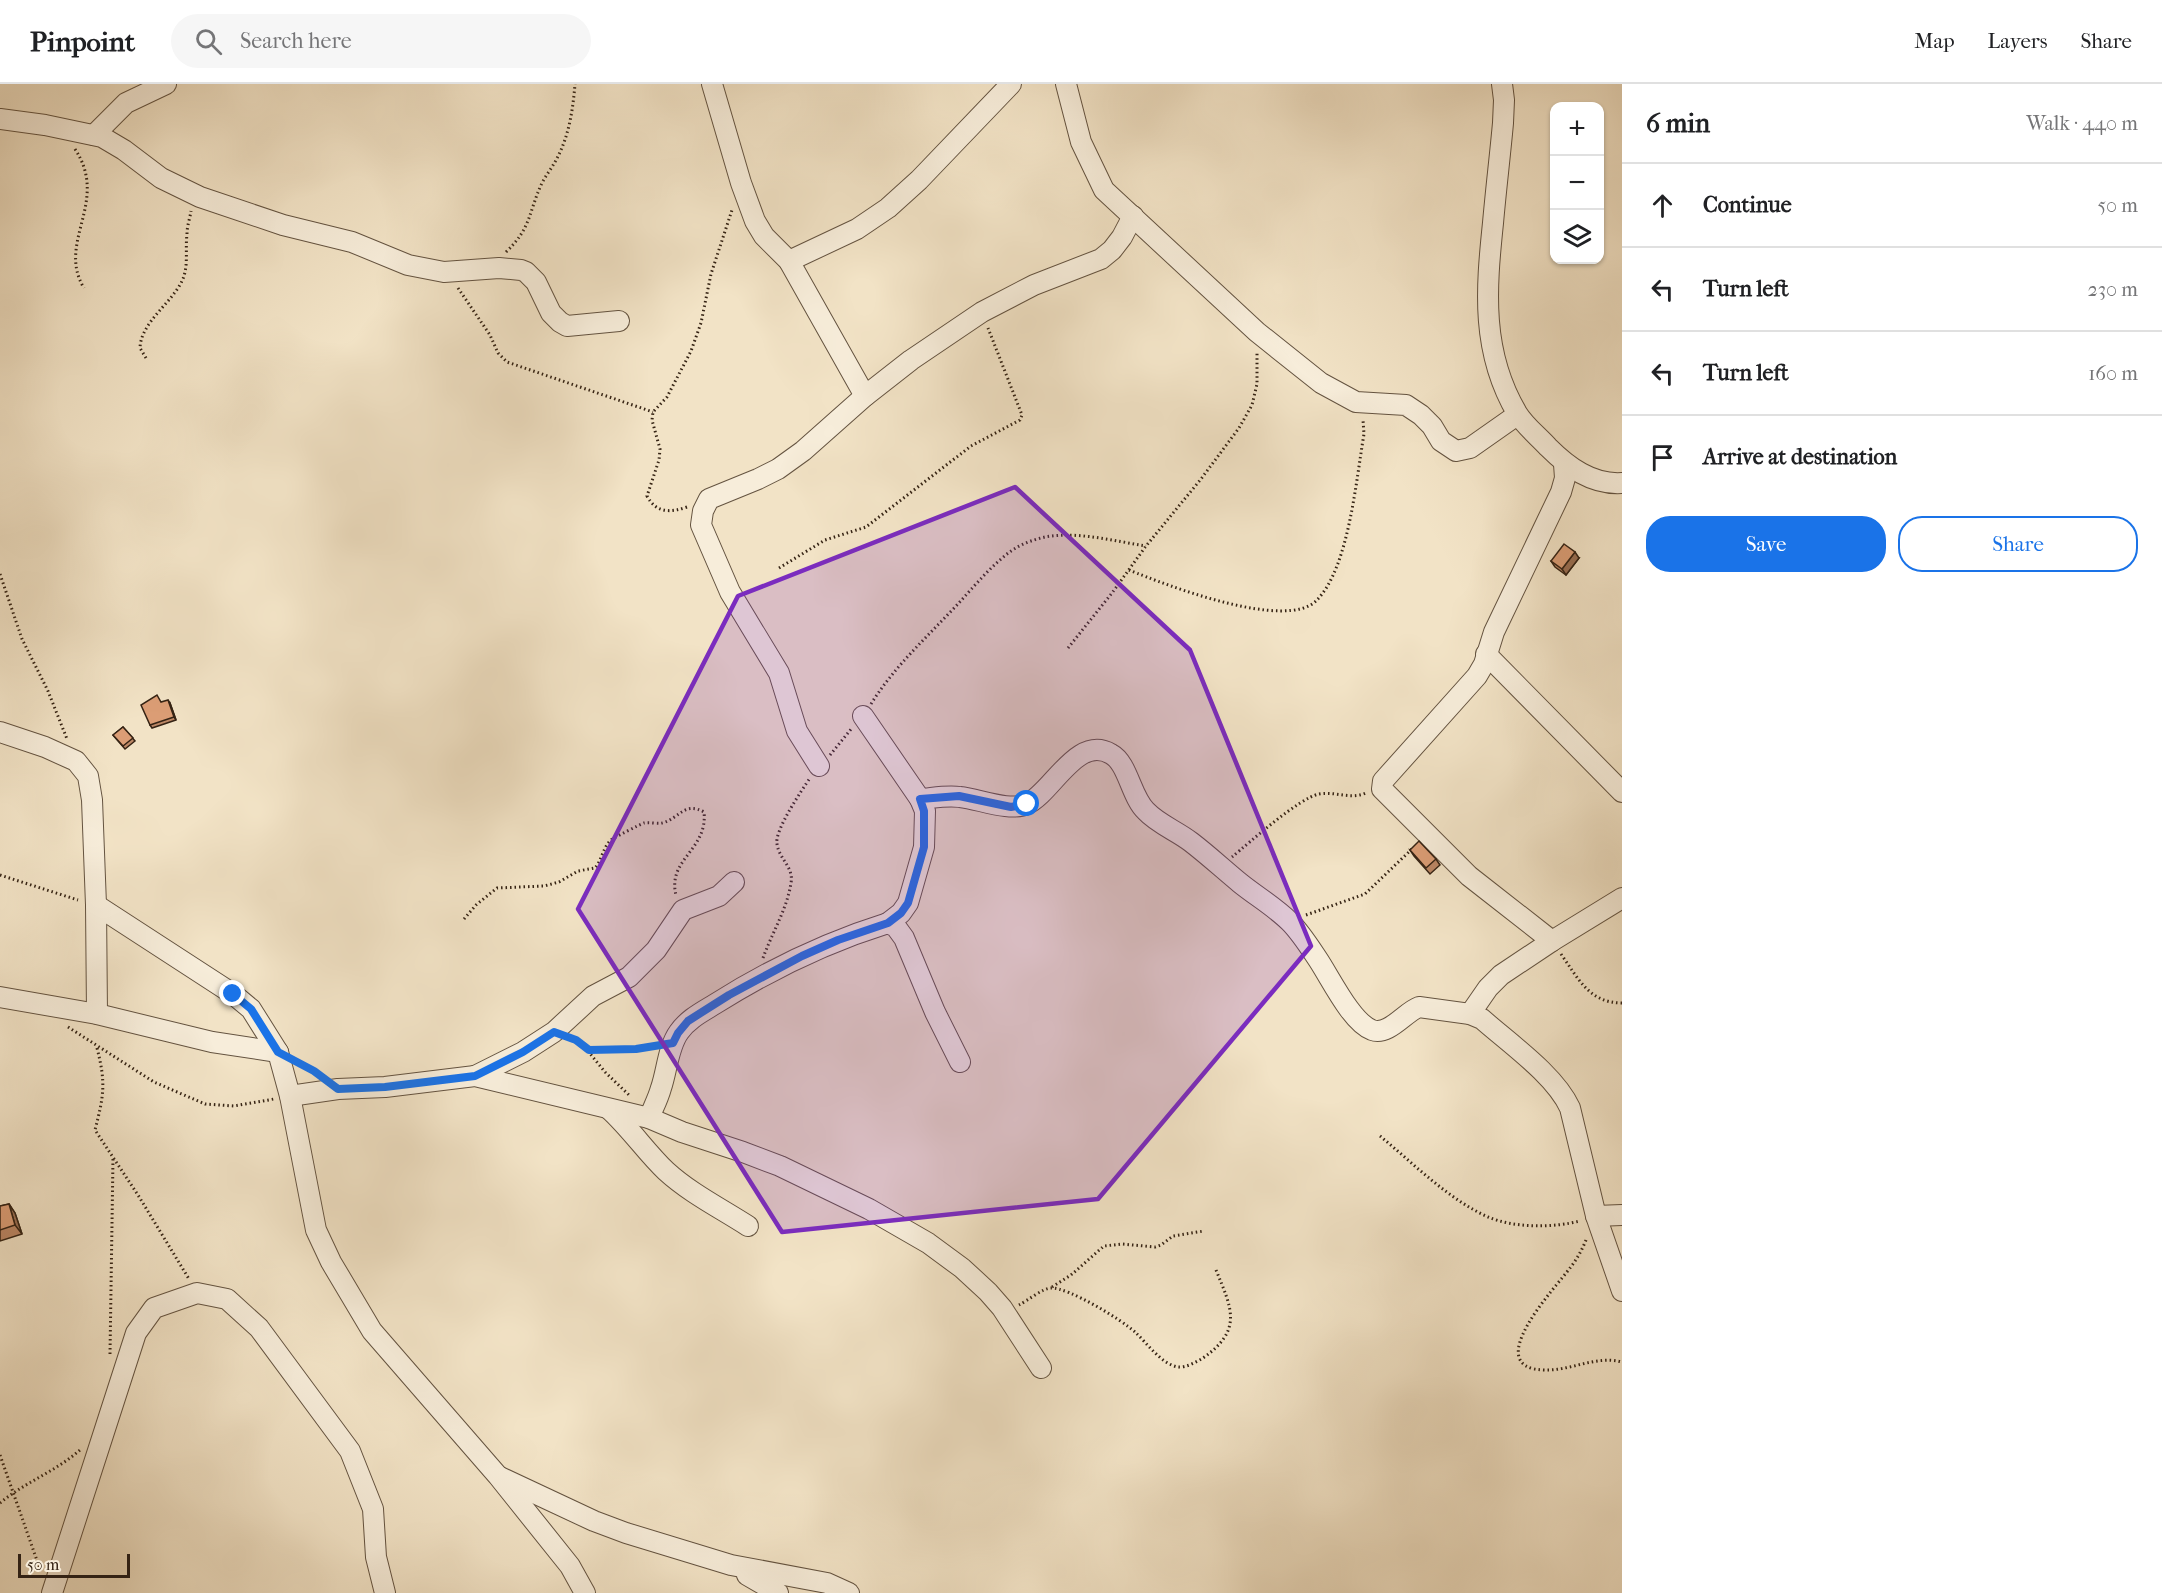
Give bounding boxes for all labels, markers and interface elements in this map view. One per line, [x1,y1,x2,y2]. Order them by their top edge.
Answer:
search box [171,14,591,68]
text: Pinpoint [30,25,135,58]
icon: search [192,25,225,58]
text: Search here [240,28,352,54]
text: Map [1914,29,1955,53]
text: Layers [1988,29,2047,53]
text: Share [2080,29,2132,53]
map controls [1550,102,1604,264]
button: + [1550,102,1604,156]
text: 6 min [1646,108,1710,139]
text: Walk · 440 m [2026,112,2138,135]
button: − [1550,156,1604,210]
icon: ahead [1646,189,1679,222]
text: Continue [1703,192,1792,218]
text: 50 m [2097,194,2138,217]
button: layers [1550,210,1604,264]
icon: left [1646,273,1679,306]
text: Turn left [1703,276,1789,302]
text: 230 m [2088,278,2138,301]
icon: left [1646,357,1679,390]
text: Turn left [1703,360,1789,386]
text: 160 m [2088,362,2138,385]
icon: arrive [1646,441,1679,474]
text: Arrive at destination [1703,444,1897,470]
button: Save [1646,516,1886,572]
button: Share [1898,516,2138,572]
route start [1013,790,1039,816]
route end [219,980,245,1006]
scale bar [18,1551,130,1578]
text: 50 m [27,1555,59,1574]

